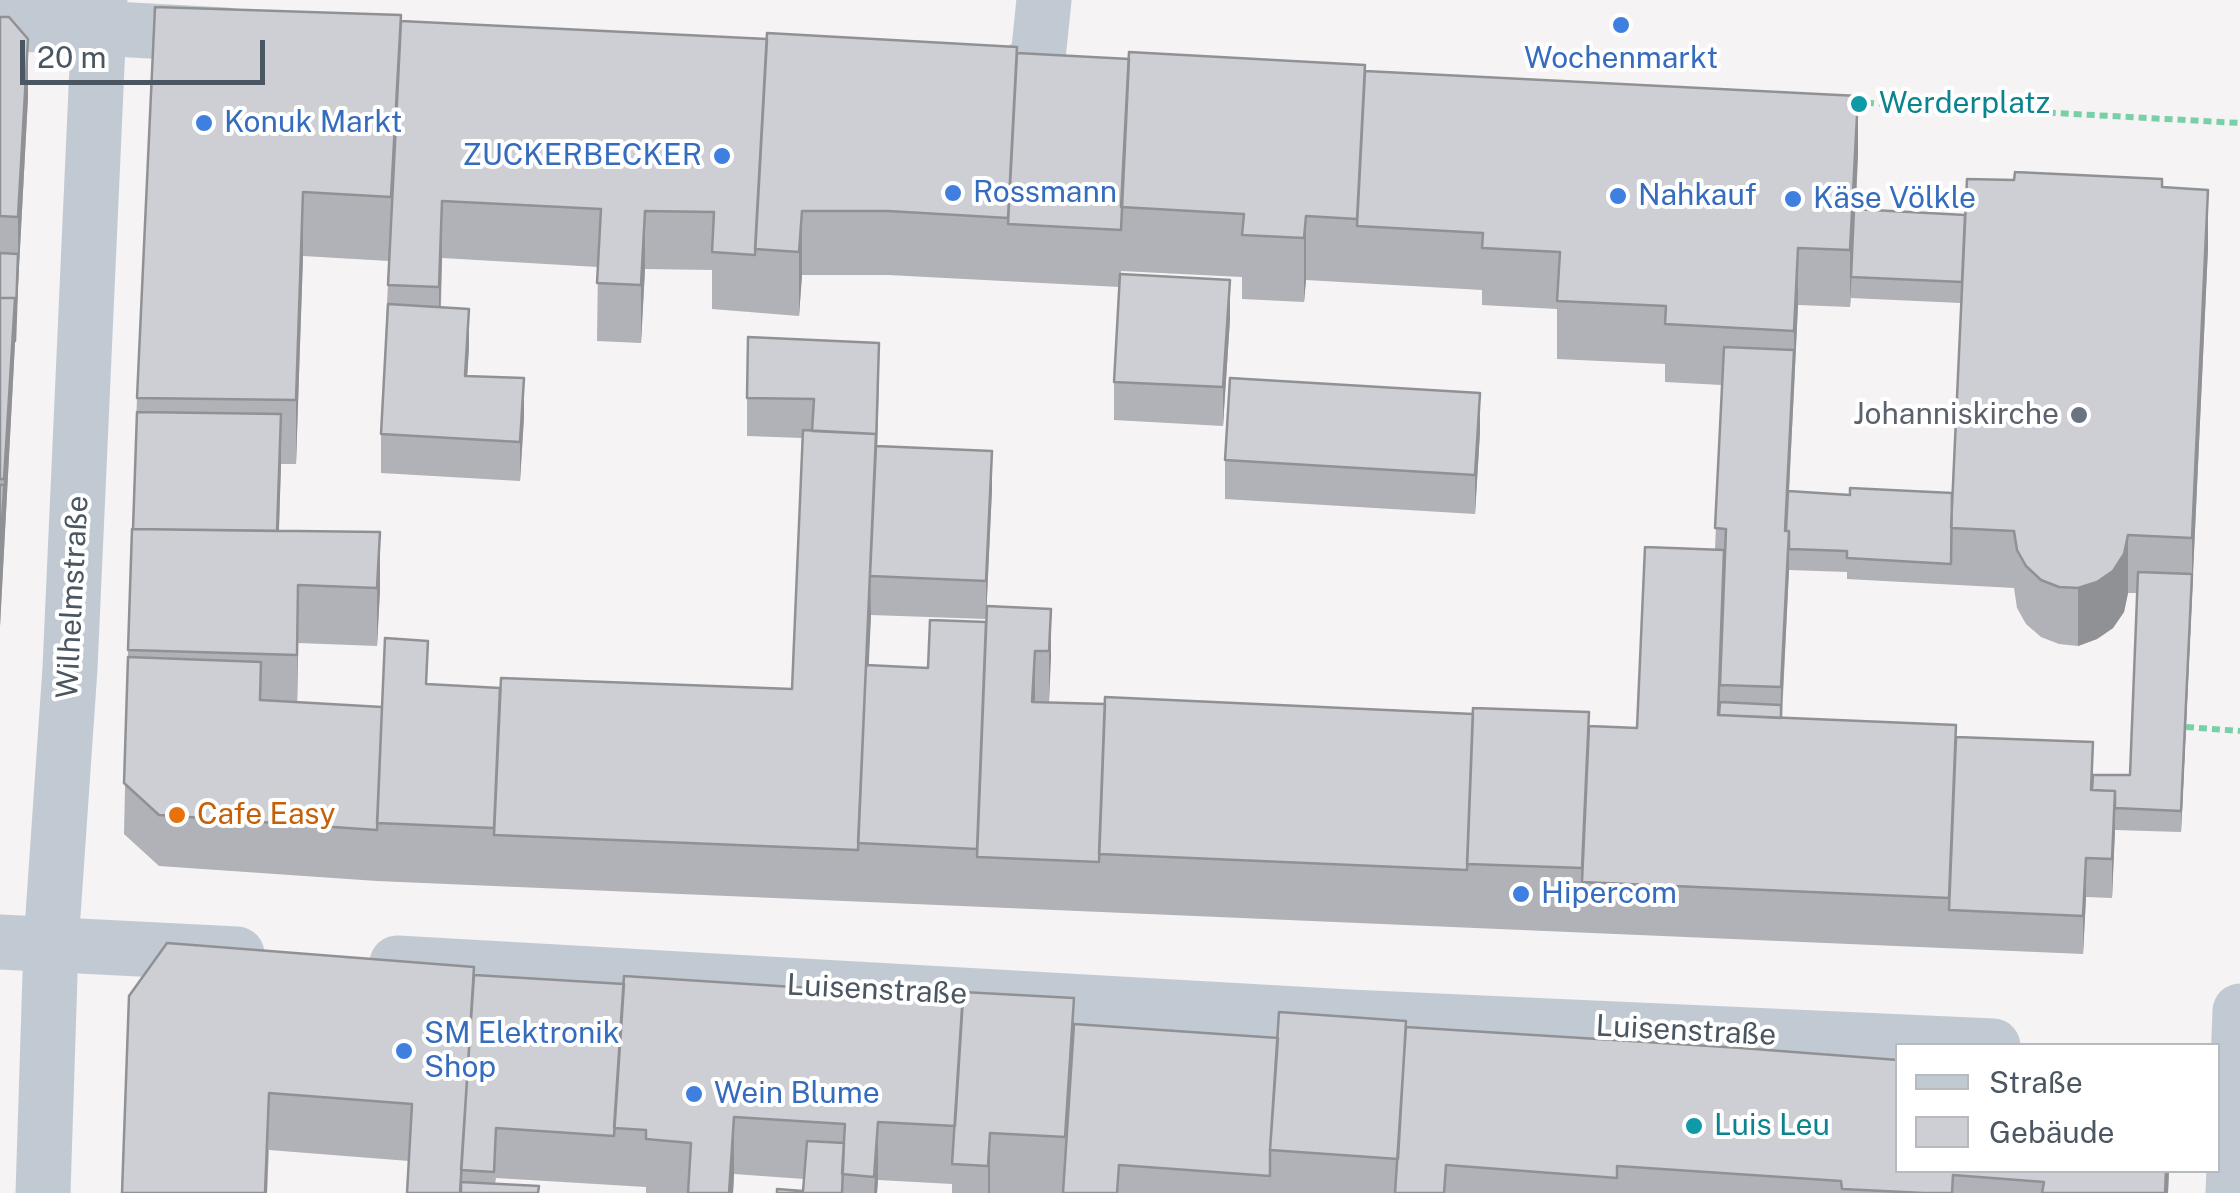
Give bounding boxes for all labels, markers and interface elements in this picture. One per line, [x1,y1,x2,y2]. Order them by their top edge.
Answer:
marker: Wochenmarkt [1610,14,1632,36]
scale bar [25,20,270,82]
text: 20 m [37,39,106,75]
place label: Wochenmarkt [1524,41,1718,77]
place label: Werderplatz [1879,86,2050,122]
marker: Werderplatz [1848,93,1870,115]
place label: Konuk Markt [224,105,402,141]
marker: Konuk Markt [193,112,215,134]
place label: ZUCKERBECKER [463,138,702,174]
marker: ZUCKERBECKER [711,145,733,167]
place label: Rossmann [973,175,1117,211]
place label: Nahkauf [1638,178,1757,214]
place label: Käse Völkle [1813,181,1976,217]
marker: Rossmann [942,182,964,204]
marker: Nahkauf [1607,185,1629,207]
marker: Käse Völkle [1782,188,1804,210]
place label: Johanniskirche [1853,397,2059,433]
marker: Johanniskirche [2068,404,2090,426]
street label: Wilhelmstraße [50,495,96,699]
place label: Cafe Easy [197,797,336,833]
marker: Cafe Easy [166,804,188,826]
place label: Hipercom [1541,876,1677,912]
marker: Hipercom [1510,883,1532,905]
street label: Luisenstraße [786,967,968,1013]
street label: Luisenstraße [1595,1008,1777,1054]
place label: SM Elektronik Shop [424,1016,620,1086]
marker: SM Elektronik Shop [393,1040,415,1062]
legend [1895,1043,2220,1173]
text: Straße [1989,1064,2083,1100]
place label: Wein Blume [714,1076,880,1112]
marker: Wein Blume [683,1083,705,1105]
place label: Luis Leu [1714,1108,1830,1144]
text: Gebäude [1989,1114,2115,1150]
marker: Luis Leu [1683,1115,1705,1137]

